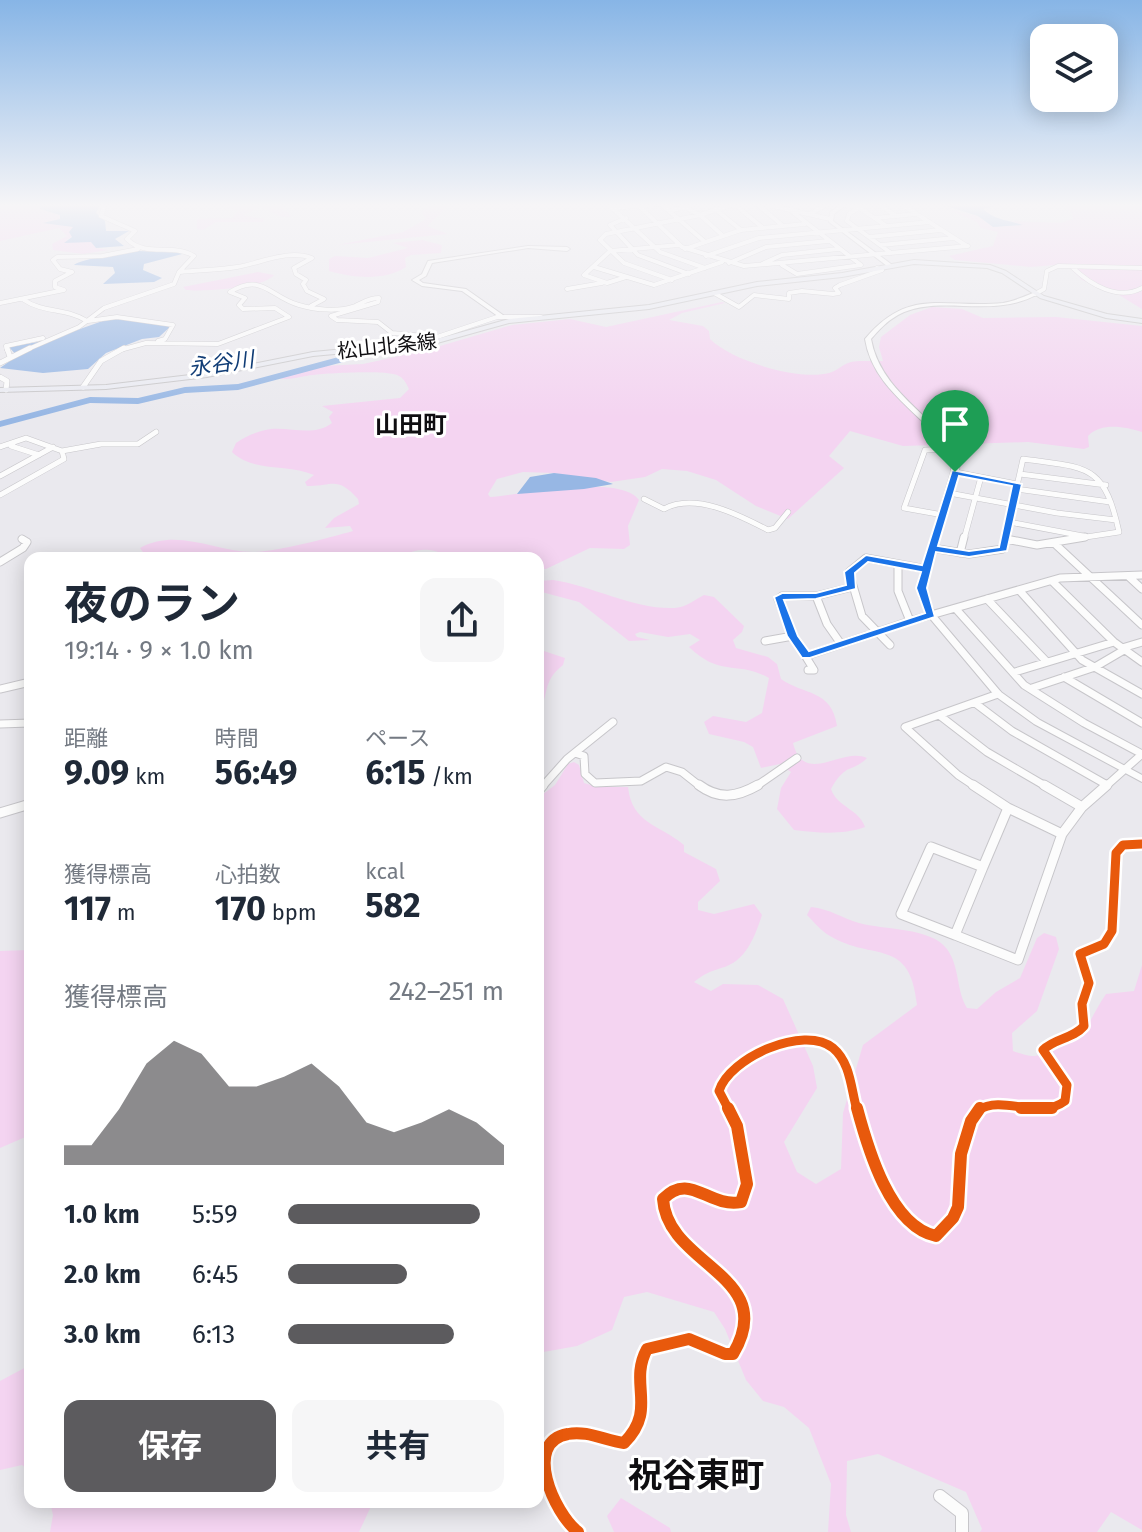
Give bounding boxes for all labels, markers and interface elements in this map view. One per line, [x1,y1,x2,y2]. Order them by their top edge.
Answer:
map controls [1030,24,1118,112]
button: layers [1030,24,1118,112]
street label: 松山北条線 [336,329,438,363]
water label: 永谷川 [187,345,258,381]
pin [921,390,989,472]
icon: arrive [933,402,977,446]
district label: 山田町 [375,411,447,439]
text: 夜のラン [64,578,240,631]
button: share [420,578,504,662]
text: 19:14 · 9 × 1.0 km [64,635,254,666]
text: 距離 [64,725,108,752]
text: 時間 [215,725,259,752]
text: ペース [365,725,430,752]
text: 9.09 [64,752,129,793]
text: 56:49 [215,752,298,793]
text: 6:15 [365,752,426,793]
text: km [129,763,165,790]
text: /km [426,763,473,790]
text: kcal [365,858,405,885]
text: 獲得標高 [64,861,152,888]
text: 心拍数 [215,861,281,888]
text: 582 [365,885,421,926]
text: 117 [64,888,111,929]
text: 170 [215,888,266,929]
text: m [111,899,136,926]
text: bpm [266,899,317,926]
text: 242–251 m [389,976,504,1007]
text: 獲得標高 [64,982,168,1013]
text: 1.0 km [64,1199,140,1230]
text: 5:59 [192,1199,238,1230]
text: 2.0 km [64,1259,141,1290]
text: 6:45 [192,1259,239,1290]
text: 3.0 km [64,1319,141,1350]
text: 6:13 [192,1319,235,1350]
button: 保存 [64,1400,276,1492]
button: 共有 [292,1400,504,1492]
district label: 祝谷東町 [628,1455,764,1496]

